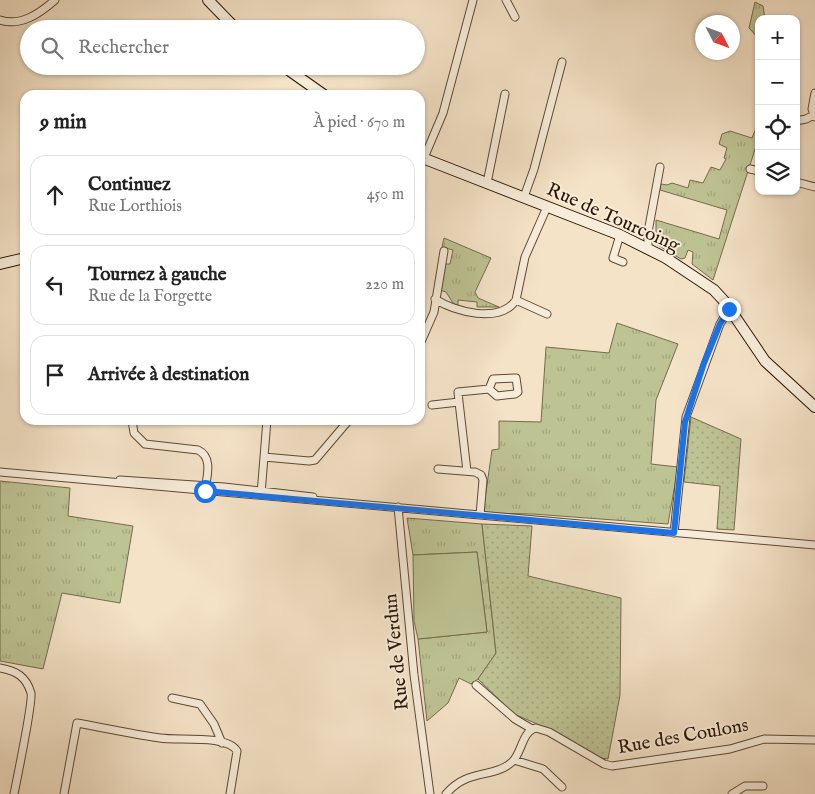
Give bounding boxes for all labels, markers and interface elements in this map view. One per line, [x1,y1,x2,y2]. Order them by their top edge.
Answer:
north arrow [695,15,740,60]
map controls [755,15,800,195]
button: + [755,15,800,60]
search box [20,20,425,75]
icon: search [38,34,66,62]
text: Rechercher [78,36,169,60]
button: − [755,60,800,105]
button: locate [755,105,800,150]
text: 9 min [40,109,87,136]
text: À pied · 670 m [314,113,405,133]
button: layers [755,150,800,195]
text: Continuez [88,173,171,197]
street label: Rue de Tourcoing [543,178,684,258]
icon: ahead [41,181,69,209]
text: 450 m [367,185,404,205]
text: Rue Lorthiois [88,197,182,217]
text: Tournez à gauche [88,263,227,287]
icon: left [41,271,69,299]
text: 220 m [365,275,404,295]
text: Rue de la Forgette [88,287,212,307]
route end [718,298,741,321]
icon: arrive [41,361,69,389]
text: Arrivée à destination [88,363,249,387]
route start [194,480,217,503]
street label: Rue de Verdun [379,592,415,712]
street label: Rue des Coulons [616,714,750,760]

